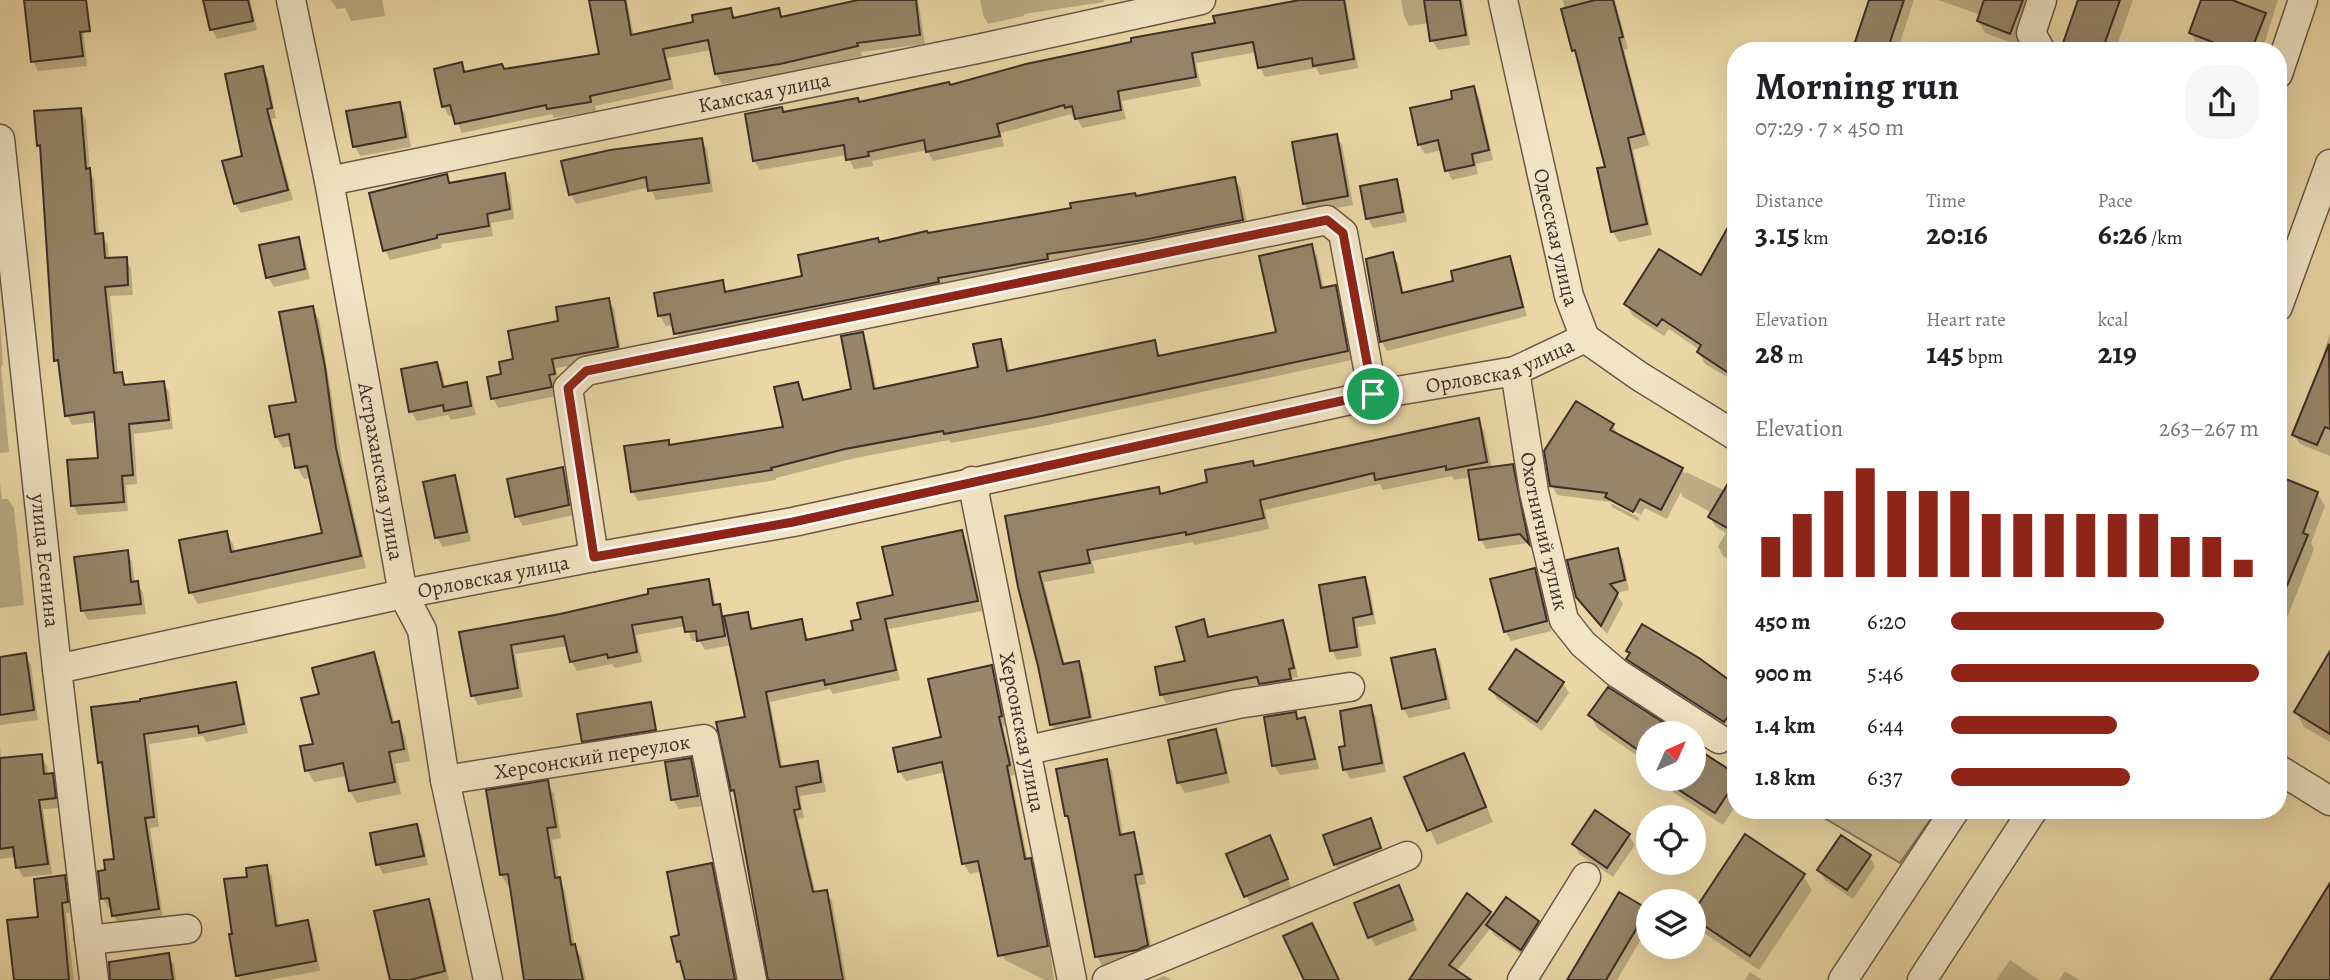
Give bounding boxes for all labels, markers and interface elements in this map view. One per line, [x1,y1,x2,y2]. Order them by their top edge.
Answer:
text: Morning run [1755,60,1959,112]
street label: Камская улица [696,65,833,119]
button: share [2185,65,2259,139]
text: 07:29 · 7 × 450 m [1755,112,1904,143]
street label: Одесская улица [1527,166,1586,311]
text: Distance [1755,188,1823,214]
text: Time [1926,188,1966,214]
text: Pace [2098,188,2133,214]
text: 3.15 [1755,214,1800,254]
text: 20:16 [1926,214,1988,254]
text: 6:26 [2098,214,2147,254]
text: km [1800,225,1829,251]
text: /km [2147,225,2183,251]
text: Elevation [1755,307,1828,333]
text: Heart rate [1926,307,2006,333]
text: kcal [2098,307,2128,333]
street label: Орловская улица [1424,331,1579,400]
text: 28 [1755,333,1784,373]
text: 145 [1926,333,1964,373]
text: 219 [2098,333,2137,373]
text: m [1784,344,1803,370]
text: bpm [1964,344,2003,370]
pin [1343,364,1403,424]
icon: arrive [1354,375,1392,413]
street label: Астраханская улица [351,379,411,563]
text: Elevation [1755,413,1843,444]
text: 263–267 m [2159,413,2259,444]
street label: Охотничий тупик [1514,450,1575,614]
street label: улица Есенина [24,491,66,629]
street label: Орловская улица [415,548,572,605]
text: 450 m [1755,606,1810,637]
text: 6:20 [1867,606,1906,637]
street label: Херсонская улица [993,650,1052,815]
text: 900 m [1755,658,1812,689]
text: 5:46 [1867,658,1903,689]
text: 1.4 km [1755,710,1816,741]
text: 6:44 [1867,710,1904,741]
north arrow [1636,721,1706,791]
map controls [1636,721,1706,959]
street label: Херсонский переулок [492,727,692,786]
text: 1.8 km [1755,762,1816,793]
text: 6:37 [1867,762,1902,793]
button: locate [1636,805,1706,875]
button: layers [1636,889,1706,959]

